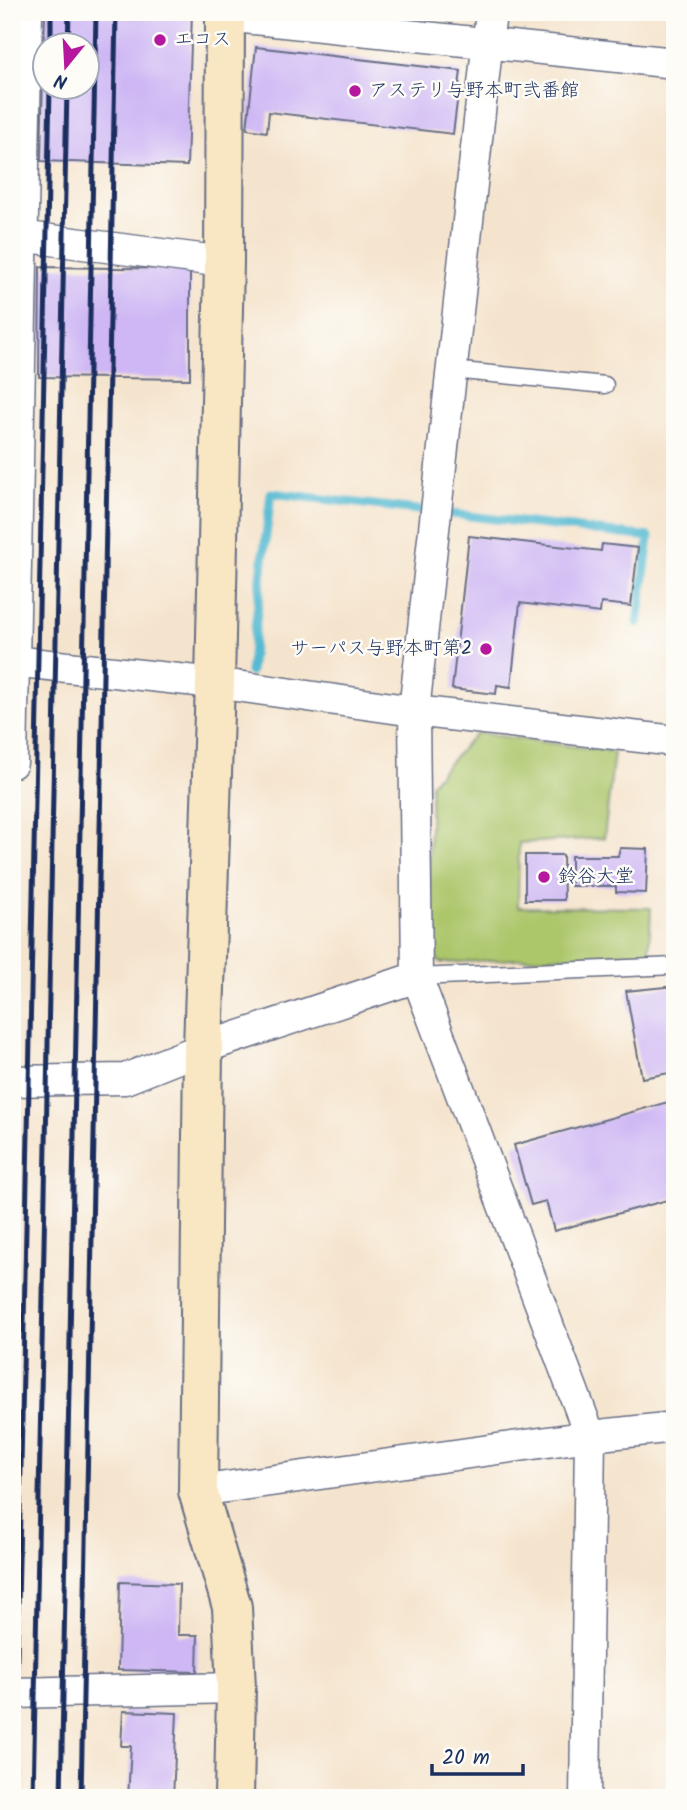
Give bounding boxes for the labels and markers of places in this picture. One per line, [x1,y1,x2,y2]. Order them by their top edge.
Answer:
place label: エコス [174,25,231,55]
marker: エコス [152,32,168,48]
place label: アステリ与野本町弐番館 [369,76,579,106]
marker: アステリ与野本町弐番館 [347,83,363,99]
place label: サーパス与野本町第2 [290,634,472,664]
marker: サーパス与野本町第2 [478,641,494,657]
place label: 鈴谷大堂 [558,862,634,892]
marker: 鈴谷大堂 [536,869,552,885]

